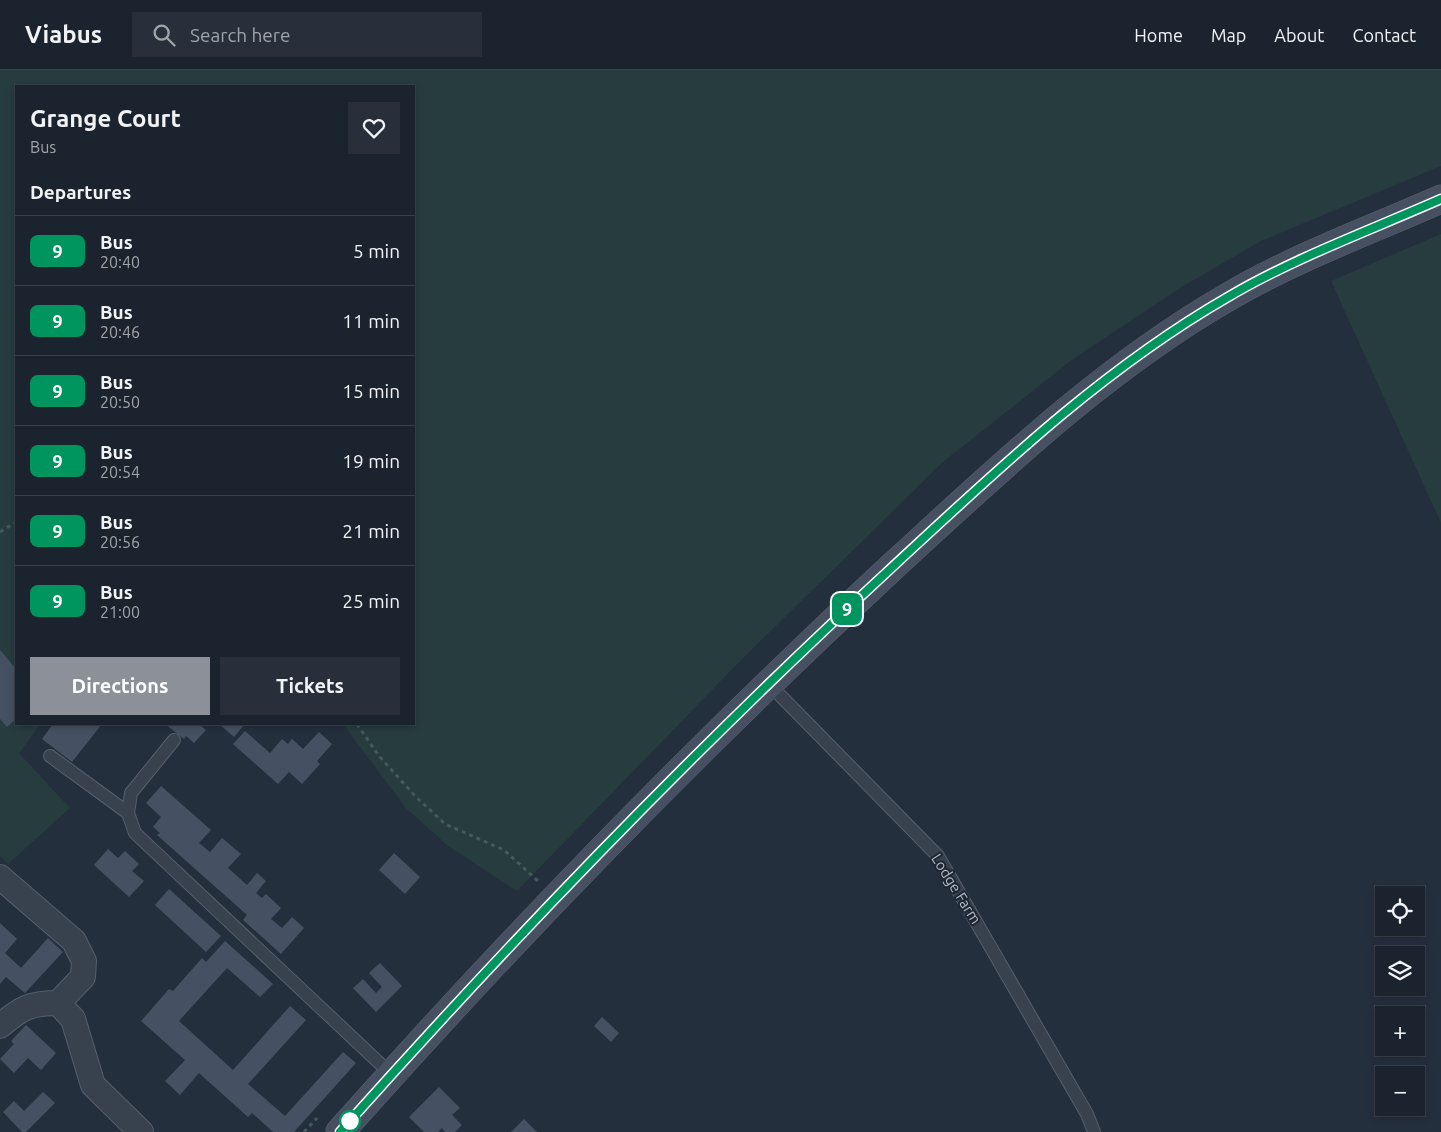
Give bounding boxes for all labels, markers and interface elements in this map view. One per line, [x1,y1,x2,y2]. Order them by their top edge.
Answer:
search box [132,12,482,57]
text: Viabus [25,21,102,48]
icon: search [150,21,178,49]
text: Search here [190,24,290,46]
text: Home [1134,25,1183,45]
text: Map [1211,25,1246,45]
text: About [1274,25,1324,45]
text: Contact [1352,25,1416,45]
button: heart [348,102,400,154]
text: Grange Court [30,105,181,132]
text: Bus [30,138,56,156]
text: Departures [30,181,131,203]
text: Bus [100,231,133,253]
text: 5 min [353,240,400,262]
text: 9 [52,241,63,261]
text: 20:40 [100,253,140,271]
text: Bus [100,301,133,323]
text: 11 min [342,310,400,332]
text: 9 [52,311,63,331]
text: 20:46 [100,323,140,341]
text: Bus [100,371,133,393]
text: 15 min [342,380,400,402]
text: 9 [52,381,63,401]
text: 20:50 [100,393,140,411]
text: Bus [100,441,133,463]
text: 19 min [342,450,400,472]
text: 9 [52,451,63,471]
text: 20:54 [100,463,140,481]
text: Bus [100,511,133,533]
text: 21 min [342,520,400,542]
text: 9 [52,521,63,541]
text: 20:56 [100,533,140,551]
text: Bus [100,581,133,603]
text: 25 min [342,590,400,612]
text: 9 [52,591,63,611]
line badge: 9 [831,593,863,625]
text: 9 [842,599,852,619]
text: 21:00 [100,603,140,621]
button: Directions [30,657,210,715]
button: Tickets [220,657,400,715]
street label: Lodge Farm [928,851,985,927]
map controls [1375,886,1425,1116]
button: locate [1375,886,1425,936]
button: layers [1375,946,1425,996]
button: + [1375,1006,1425,1056]
button: − [1375,1066,1425,1116]
unlabelled marker [339,1110,361,1132]

